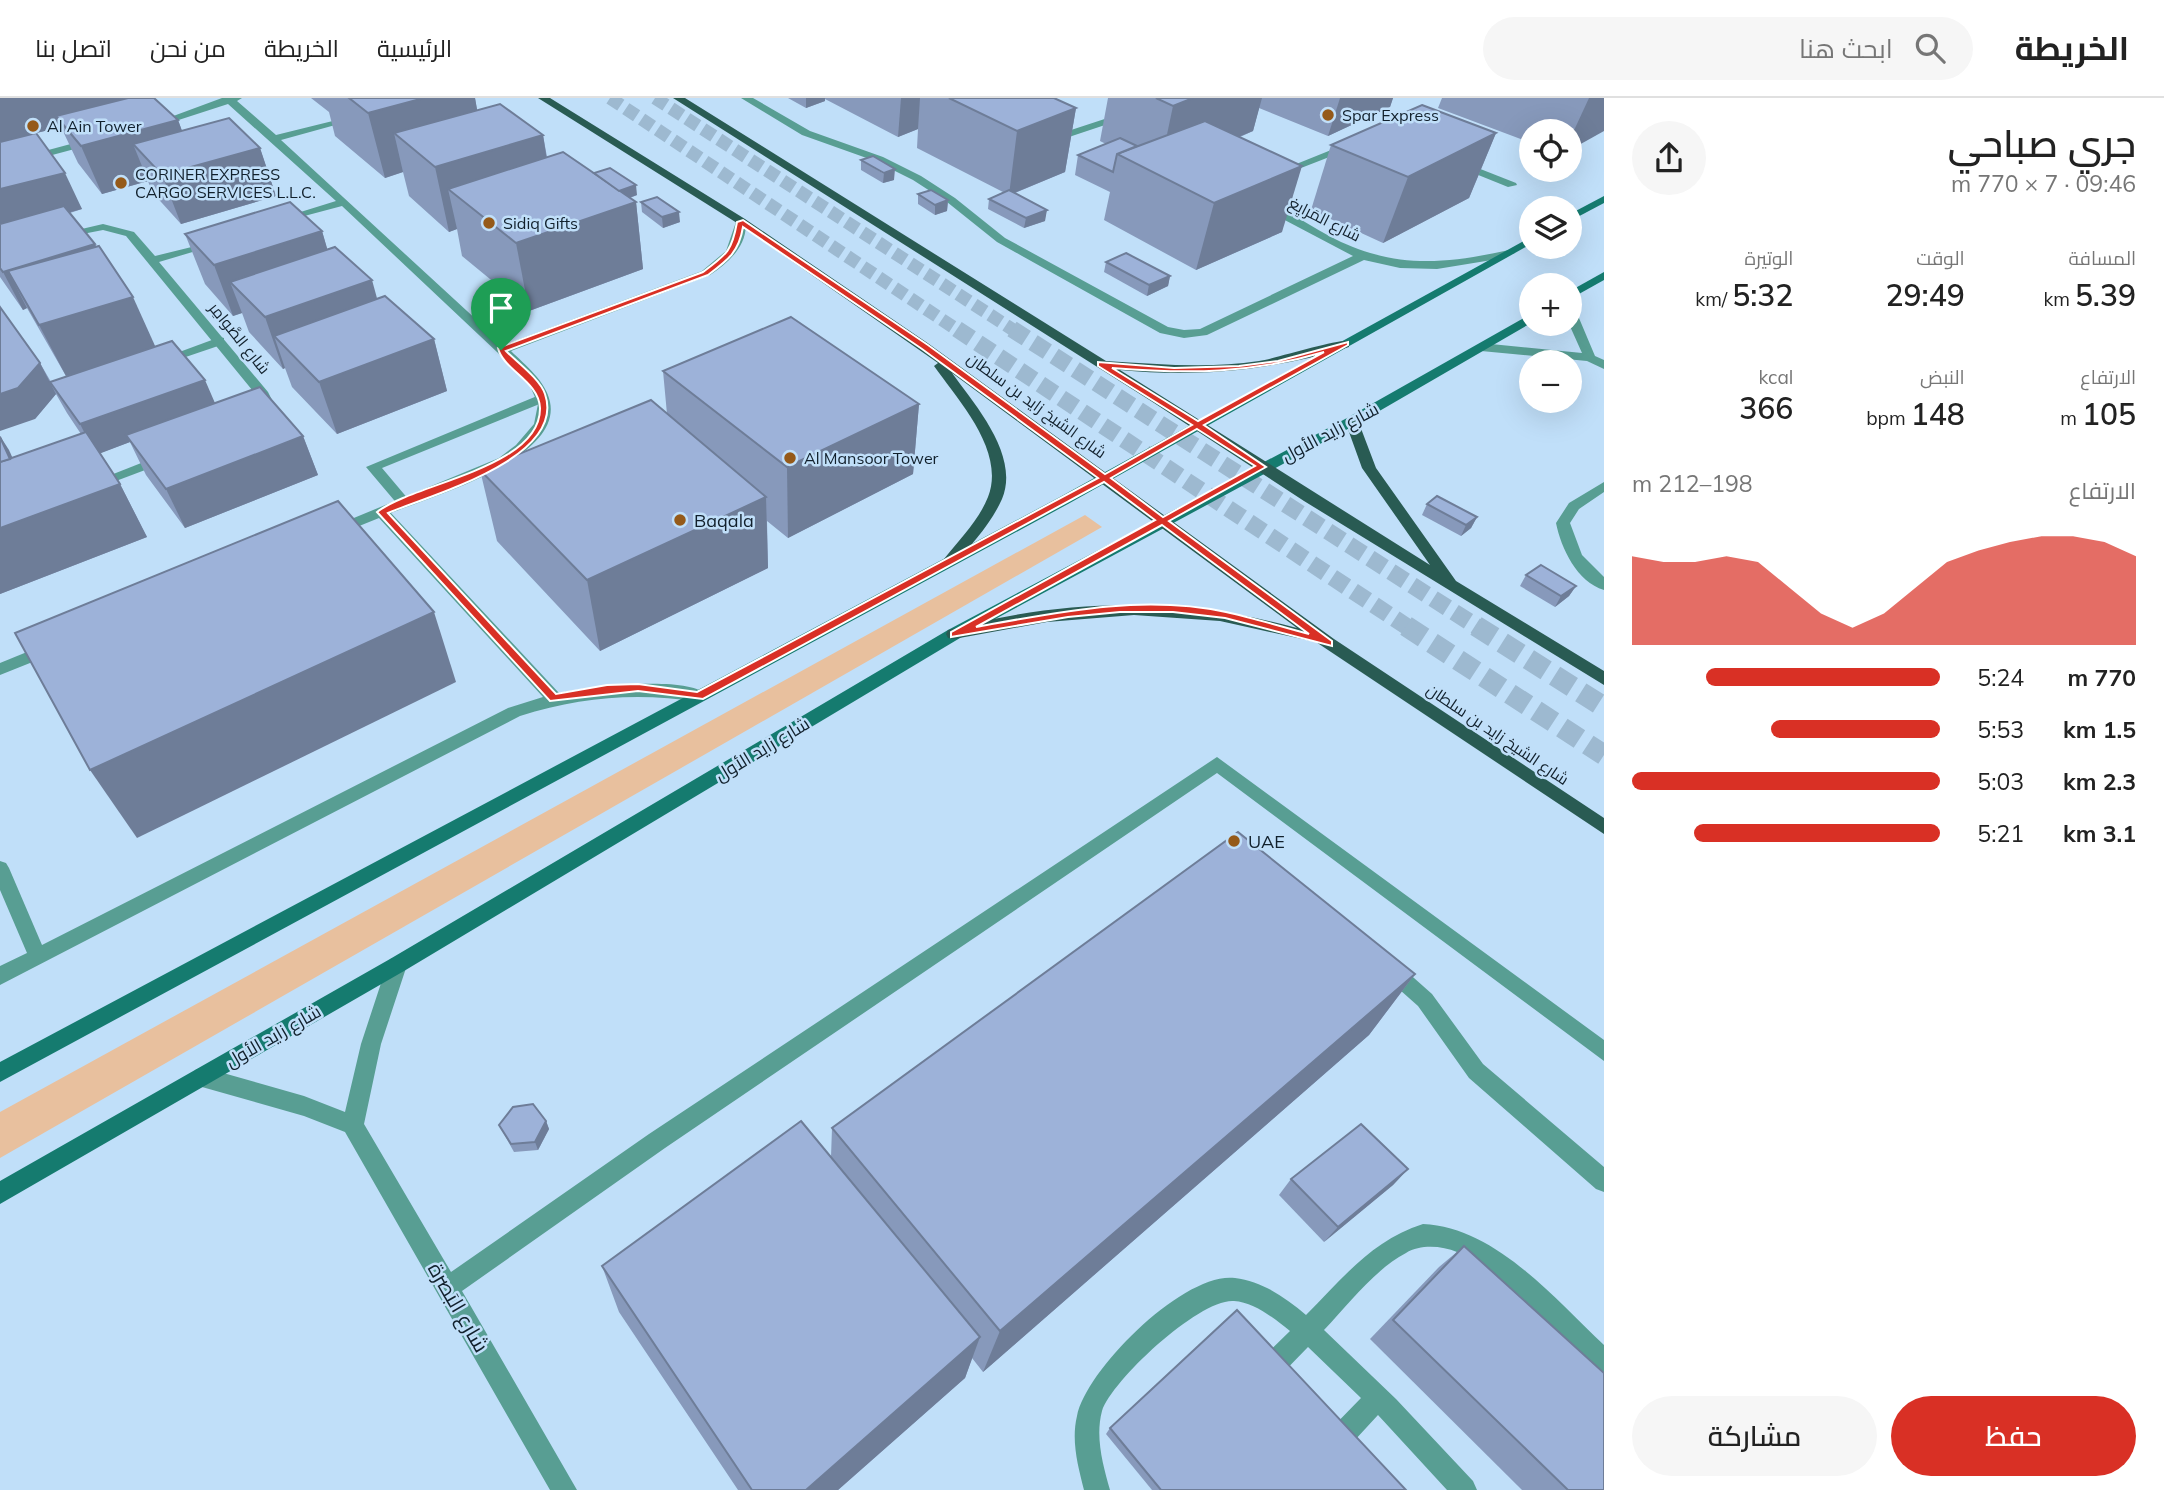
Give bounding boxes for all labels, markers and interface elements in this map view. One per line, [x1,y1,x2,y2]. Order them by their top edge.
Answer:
search box [1483,17,1973,80]
text: الخريطة [2015,27,2129,68]
icon: search [1911,29,1949,67]
text: ابحث هنا [1799,32,1893,65]
text: اتصل بنا [35,33,112,63]
text: من نحن [150,33,226,63]
text: الخريطة [264,33,339,63]
text: الرئيسية [377,33,452,63]
place label: Spar Express [1342,105,1439,125]
marker: Spar Express [1320,107,1336,123]
place label: Al Ain Tower [47,116,142,136]
marker: Al Ain Tower [25,118,41,134]
map controls [1519,119,1582,413]
button: locate [1519,119,1582,182]
text: جري صباحي [1948,119,2136,167]
button: share [1632,121,1706,195]
place label: CORINER EXPRESS CARGO SERVICES L.L.C. [135,164,316,202]
text: 09:46 · 7 × 770 m [1951,169,2136,198]
marker: CORINER EXPRESS CARGO SERVICES L.L.C. [113,175,129,191]
street label: شارع المَرايِغ [1285,192,1364,247]
button: layers [1519,196,1582,259]
place label: Sidiq Gifts [503,213,578,233]
marker: Sidiq Gifts [481,215,497,231]
text: الوتيرة [1745,246,1793,270]
text: الوقت [1916,246,1965,270]
text: المسافة [2068,246,2136,270]
button: + [1519,273,1582,336]
text: 5:32 [1732,276,1793,314]
text: 29:49 [1886,276,1965,314]
text: 5.39 [2075,276,2136,314]
pin [471,278,531,350]
text: /km [1695,287,1732,311]
text: km [2043,287,2075,311]
icon: arrive [482,289,520,327]
street label: شارع الصَّوامِر [203,297,275,379]
street label: شارع الشيخ زايد بن سلطان [962,348,1111,464]
button: − [1519,350,1582,413]
text: kcal [1759,365,1793,389]
text: النبض [1920,365,1965,389]
text: الارتفاع [2080,365,2136,389]
text: 366 [1739,389,1793,427]
text: 148 [1911,395,1965,433]
text: 105 [2082,395,2136,433]
street label: شارع زايد الأول [1278,397,1383,468]
text: bpm [1866,406,1911,430]
text: m [2060,406,2082,430]
place label: Al Mansoor Tower [804,448,939,468]
marker: Al Mansoor Tower [782,450,798,466]
text: 198–212 m [1632,469,1753,498]
text: الارتفاع [2069,476,2136,505]
place label: Baqala [694,509,754,532]
marker: Baqala [672,512,688,528]
text: 5:24 [1977,663,2024,692]
text: 770 m [2068,663,2136,692]
street label: شارع الشيخ زايد بن سلطان [1422,679,1573,791]
street label: شارع زايد الأول [710,712,814,787]
text: 5:53 [1977,715,2024,744]
text: 1.5 km [2063,715,2136,744]
text: 5:03 [1977,767,2024,796]
text: 2.3 km [2063,767,2136,796]
text: 5:21 [1977,819,2024,848]
text: 3.1 km [2063,819,2136,848]
place label: UAE [1248,830,1285,853]
marker: UAE [1226,833,1242,849]
street label: شارع زايد الأول [221,999,325,1073]
street label: شارع البَصرة [421,1257,495,1358]
button: مشاركة [1632,1396,1877,1476]
button: حفظ [1891,1396,2136,1476]

